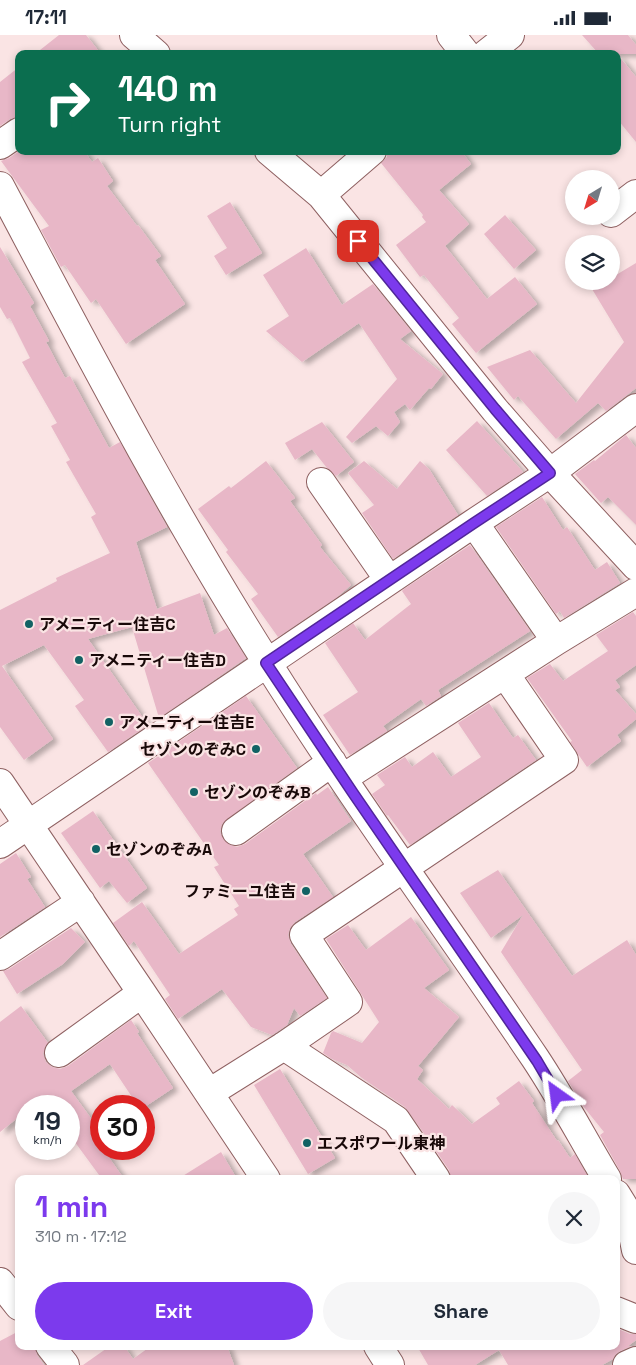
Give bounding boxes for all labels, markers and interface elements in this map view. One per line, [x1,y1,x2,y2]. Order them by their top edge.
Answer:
text: 17:11 [25,5,67,30]
text: 140 m [118,67,218,111]
icon: right [35,70,100,135]
text: Turn right [118,110,221,138]
north arrow [565,170,620,225]
map controls [565,170,620,290]
pin [337,220,379,262]
icon: arrive [344,227,372,255]
button: layers [565,235,620,290]
place label: アメニティー住吉C [39,614,176,635]
marker: アメニティー住吉C [23,618,35,630]
place label: アメニティー住吉D [89,650,226,671]
marker: アメニティー住吉D [73,654,85,666]
place label: アメニティー住吉E [119,712,254,733]
marker: アメニティー住吉E [103,716,115,728]
place label: セゾンのぞみC [140,739,246,760]
marker: セゾンのぞみC [250,743,262,755]
place label: セゾンのぞみB [204,782,311,803]
marker: セゾンのぞみB [188,786,200,798]
place label: セゾンのぞみA [106,839,212,860]
marker: セゾンのぞみA [90,843,102,855]
place label: ファミーユ住吉 [184,881,296,902]
marker: ファミーユ住吉 [300,885,312,897]
position arrow [530,1068,582,1120]
speed limit sign: 30 [90,1095,155,1160]
text: 19 [34,1105,61,1137]
text: km/h [33,1132,62,1148]
place label: エスポワール東神 [317,1133,445,1154]
marker: エスポワール東神 [301,1137,313,1149]
text: 1 min [35,1187,108,1226]
button: close [548,1192,600,1244]
text: 310 m · 17:12 [35,1226,127,1247]
button: Exit [35,1282,313,1340]
button: Share [323,1282,600,1340]

